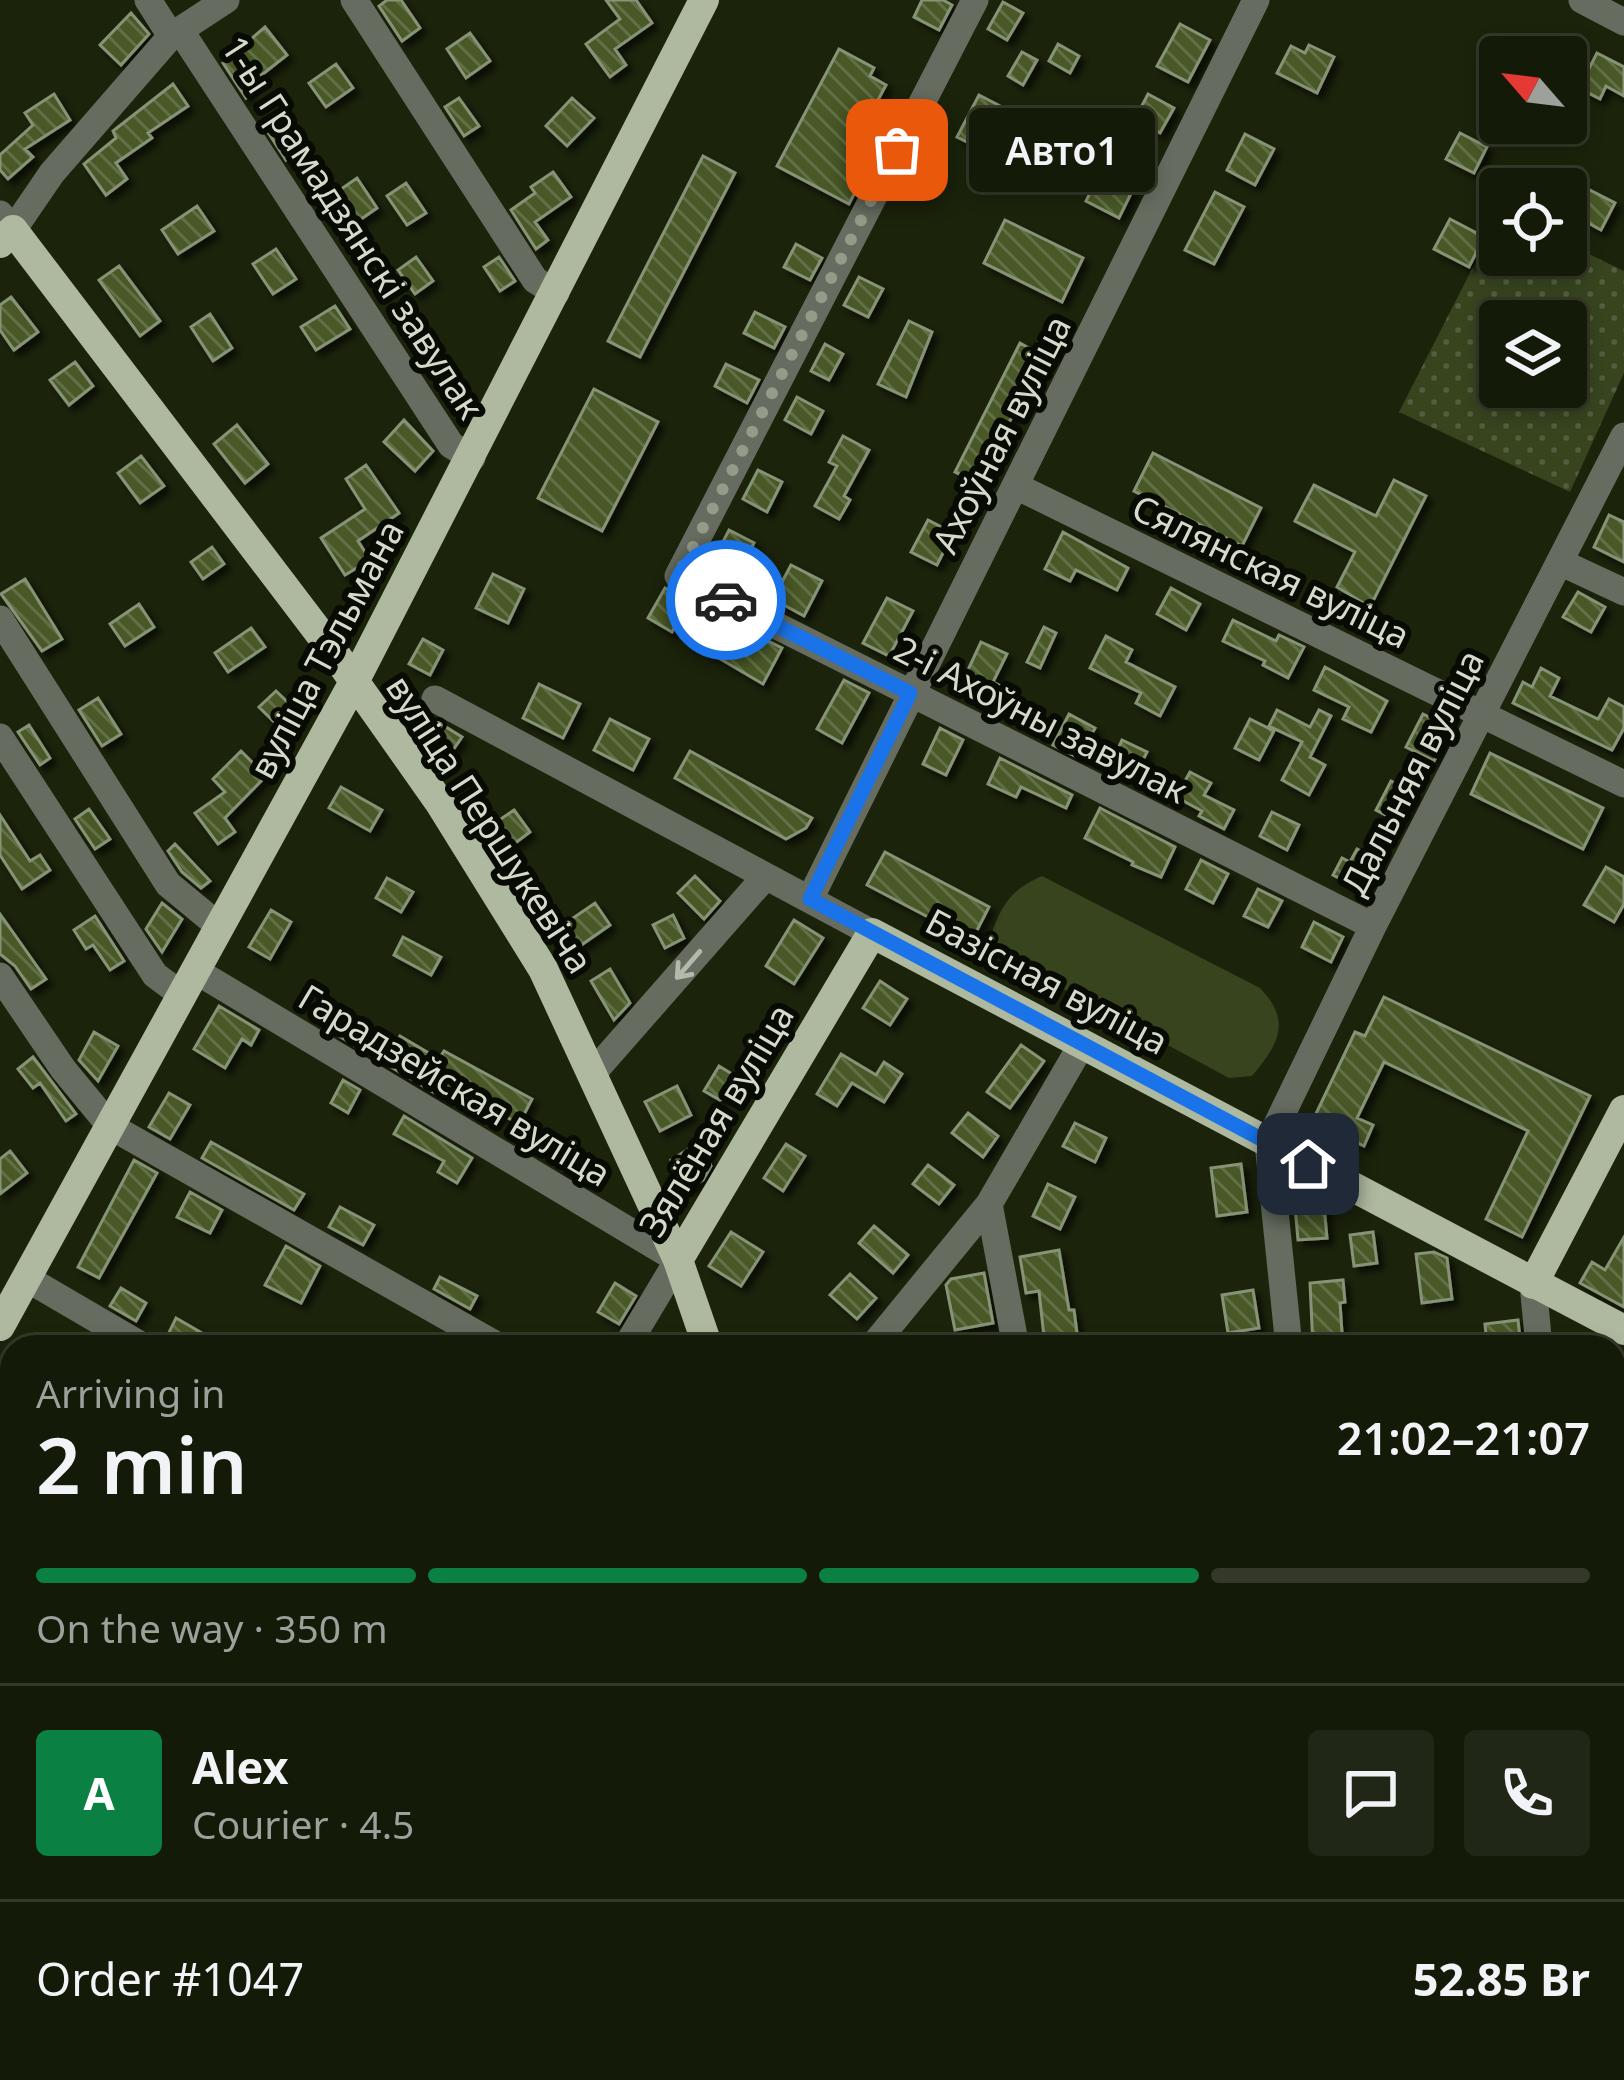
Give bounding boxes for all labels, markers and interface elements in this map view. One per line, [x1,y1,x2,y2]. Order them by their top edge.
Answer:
street label: 1-ы Грамадзянскі завулак [211,26,495,428]
north arrow [1479,36,1587,144]
map controls [1479,36,1587,408]
pin [846,99,948,201]
callout: Авто1 [969,108,1155,192]
icon: bag [864,117,930,183]
text: Авто1 [1005,123,1119,176]
button: locate [1479,168,1587,276]
button: layers [1479,300,1587,408]
street label: Ахоўная вуліца [920,307,1082,561]
street label: Сялянская вуліца [1124,483,1418,659]
street label: вуліца Тэльмана [237,511,415,787]
courier [666,540,786,660]
icon: car [693,567,759,633]
street label: 2-і Ахоўны завулак [886,624,1196,814]
street label: Дальняя вуліца [1329,641,1495,903]
street label: вуліца Першукевіча [375,666,605,982]
street label: Базісная вуліца [917,896,1177,1066]
one-way arrow [675,949,702,980]
street label: Гарадзейская вуліца [290,972,620,1198]
street label: Зялёная вуліца [627,995,805,1245]
pin [1257,1113,1359,1215]
icon: home [1275,1131,1341,1197]
text: Arriving in [36,1366,225,1419]
text: 21:02–21:07 [1337,1407,1590,1468]
text: 2 min [36,1411,248,1517]
text: On the way · 350 m [36,1601,388,1654]
button: chat [1308,1730,1434,1856]
button: phone [1464,1730,1590,1856]
text: Alex [192,1736,289,1797]
text: A [83,1762,115,1823]
text: Courier · 4.5 [192,1797,414,1850]
text: Order #1047 [36,1948,304,2009]
text: 52.85 Br [1413,1948,1590,2009]

